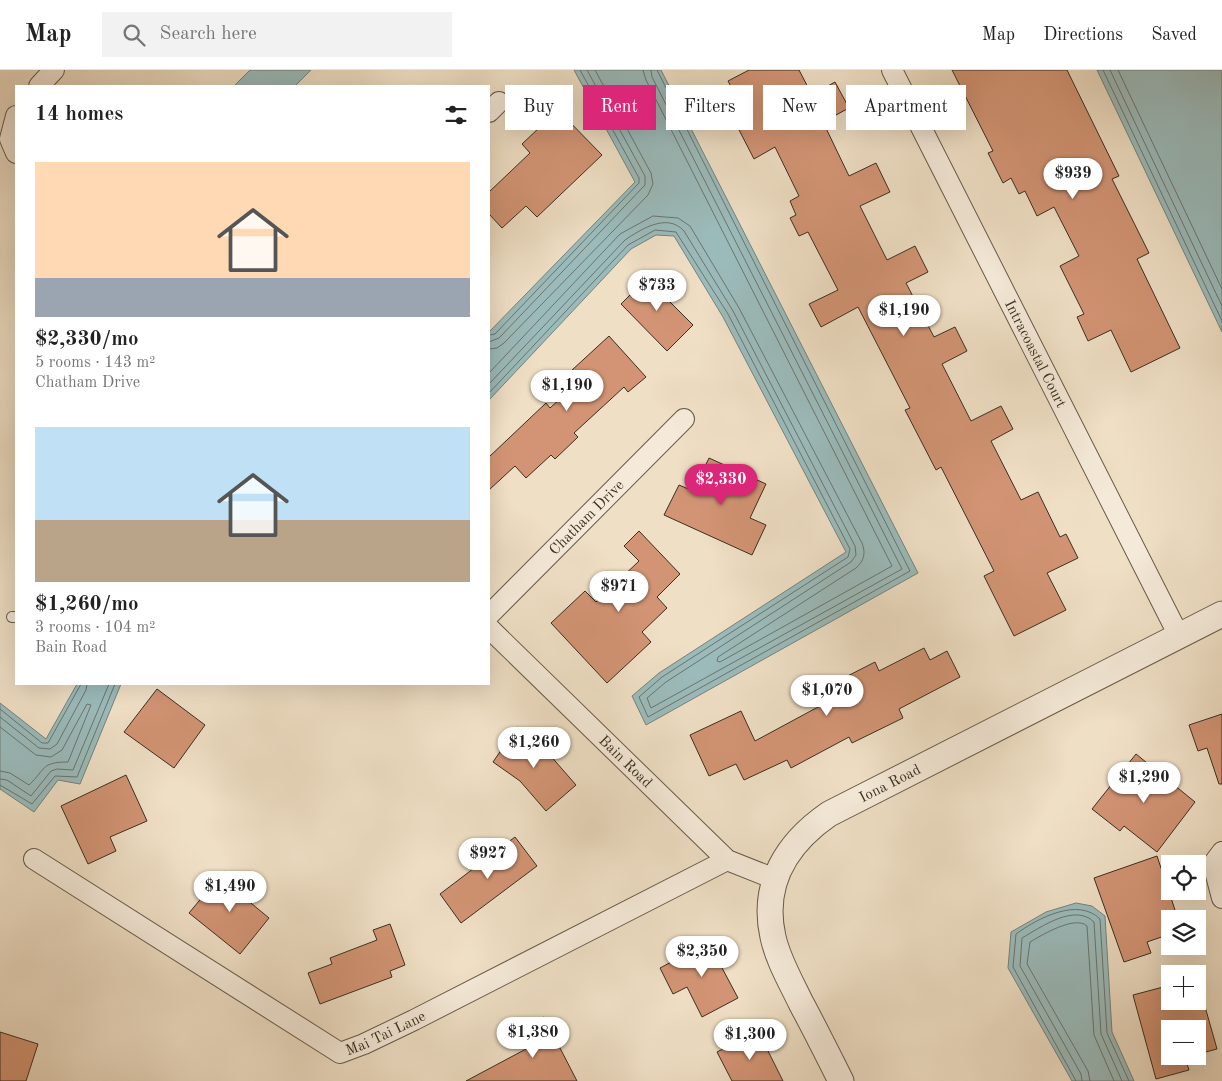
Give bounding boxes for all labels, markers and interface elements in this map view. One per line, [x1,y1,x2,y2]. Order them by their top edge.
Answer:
search box [102,12,452,57]
icon: search [120,21,148,49]
text: Map [25,23,72,47]
text: Search here [160,25,257,44]
text: Map [982,26,1015,44]
text: Directions [1043,26,1123,44]
text: Saved [1151,26,1197,44]
chip: Buy [505,85,573,130]
chip: Rent [583,85,656,130]
chip: Filters [666,85,753,130]
chip: New [763,85,836,130]
chip: Apartment [846,85,966,130]
icon: filters [442,101,470,129]
text: 14 homes [35,104,123,125]
pin: $939 [1043,158,1103,200]
text: $939 [1054,166,1092,182]
icon: home [208,195,298,285]
pin: $733 [627,270,687,312]
text: $733 [638,278,676,294]
pin: $1,190 [863,294,945,337]
street label: Intracoastal Court [1001,298,1068,411]
text: $1,190 [879,303,929,319]
text: $2,330/mo [35,329,139,350]
text: 5 rooms · 143 m² [35,355,155,371]
pin: $1,190 [526,370,608,412]
text: Chatham Drive [35,375,140,391]
text: $1,190 [542,378,592,394]
icon: home [208,460,298,550]
pin: $2,330 [680,464,762,506]
text: $2,330 [696,472,746,488]
street label: Chatham Drive [547,478,628,559]
pin: $971 [589,570,649,613]
text: $971 [600,579,638,595]
text: $1,260/mo [35,594,139,615]
text: 3 rooms · 104 m² [35,620,155,636]
text: Bain Road [35,640,107,656]
pin: $1,070 [786,674,868,717]
text: $1,070 [802,683,852,699]
pin: $1,260 [493,726,575,769]
street label: Bain Road [595,733,654,791]
text: $1,260 [509,735,559,751]
pin: $1,290 [1103,762,1185,804]
street label: Iona Road [857,763,924,806]
text: $1,290 [1119,770,1169,786]
pin: $927 [458,838,518,880]
text: $927 [469,846,507,862]
map controls [1161,855,1206,1065]
button: locate [1161,855,1206,900]
pin: $1,490 [189,870,271,913]
text: $1,490 [205,879,255,895]
button: layers [1161,910,1206,955]
pin: $2,350 [661,936,743,978]
text: $2,350 [677,944,727,960]
button: + [1161,965,1206,1010]
street label: Mai Tai Lane [344,1009,429,1059]
pin: $1,380 [492,1016,574,1059]
pin: $1,300 [709,1018,791,1061]
button: − [1161,1020,1206,1065]
text: $1,380 [508,1025,558,1041]
text: $1,300 [725,1027,775,1043]

